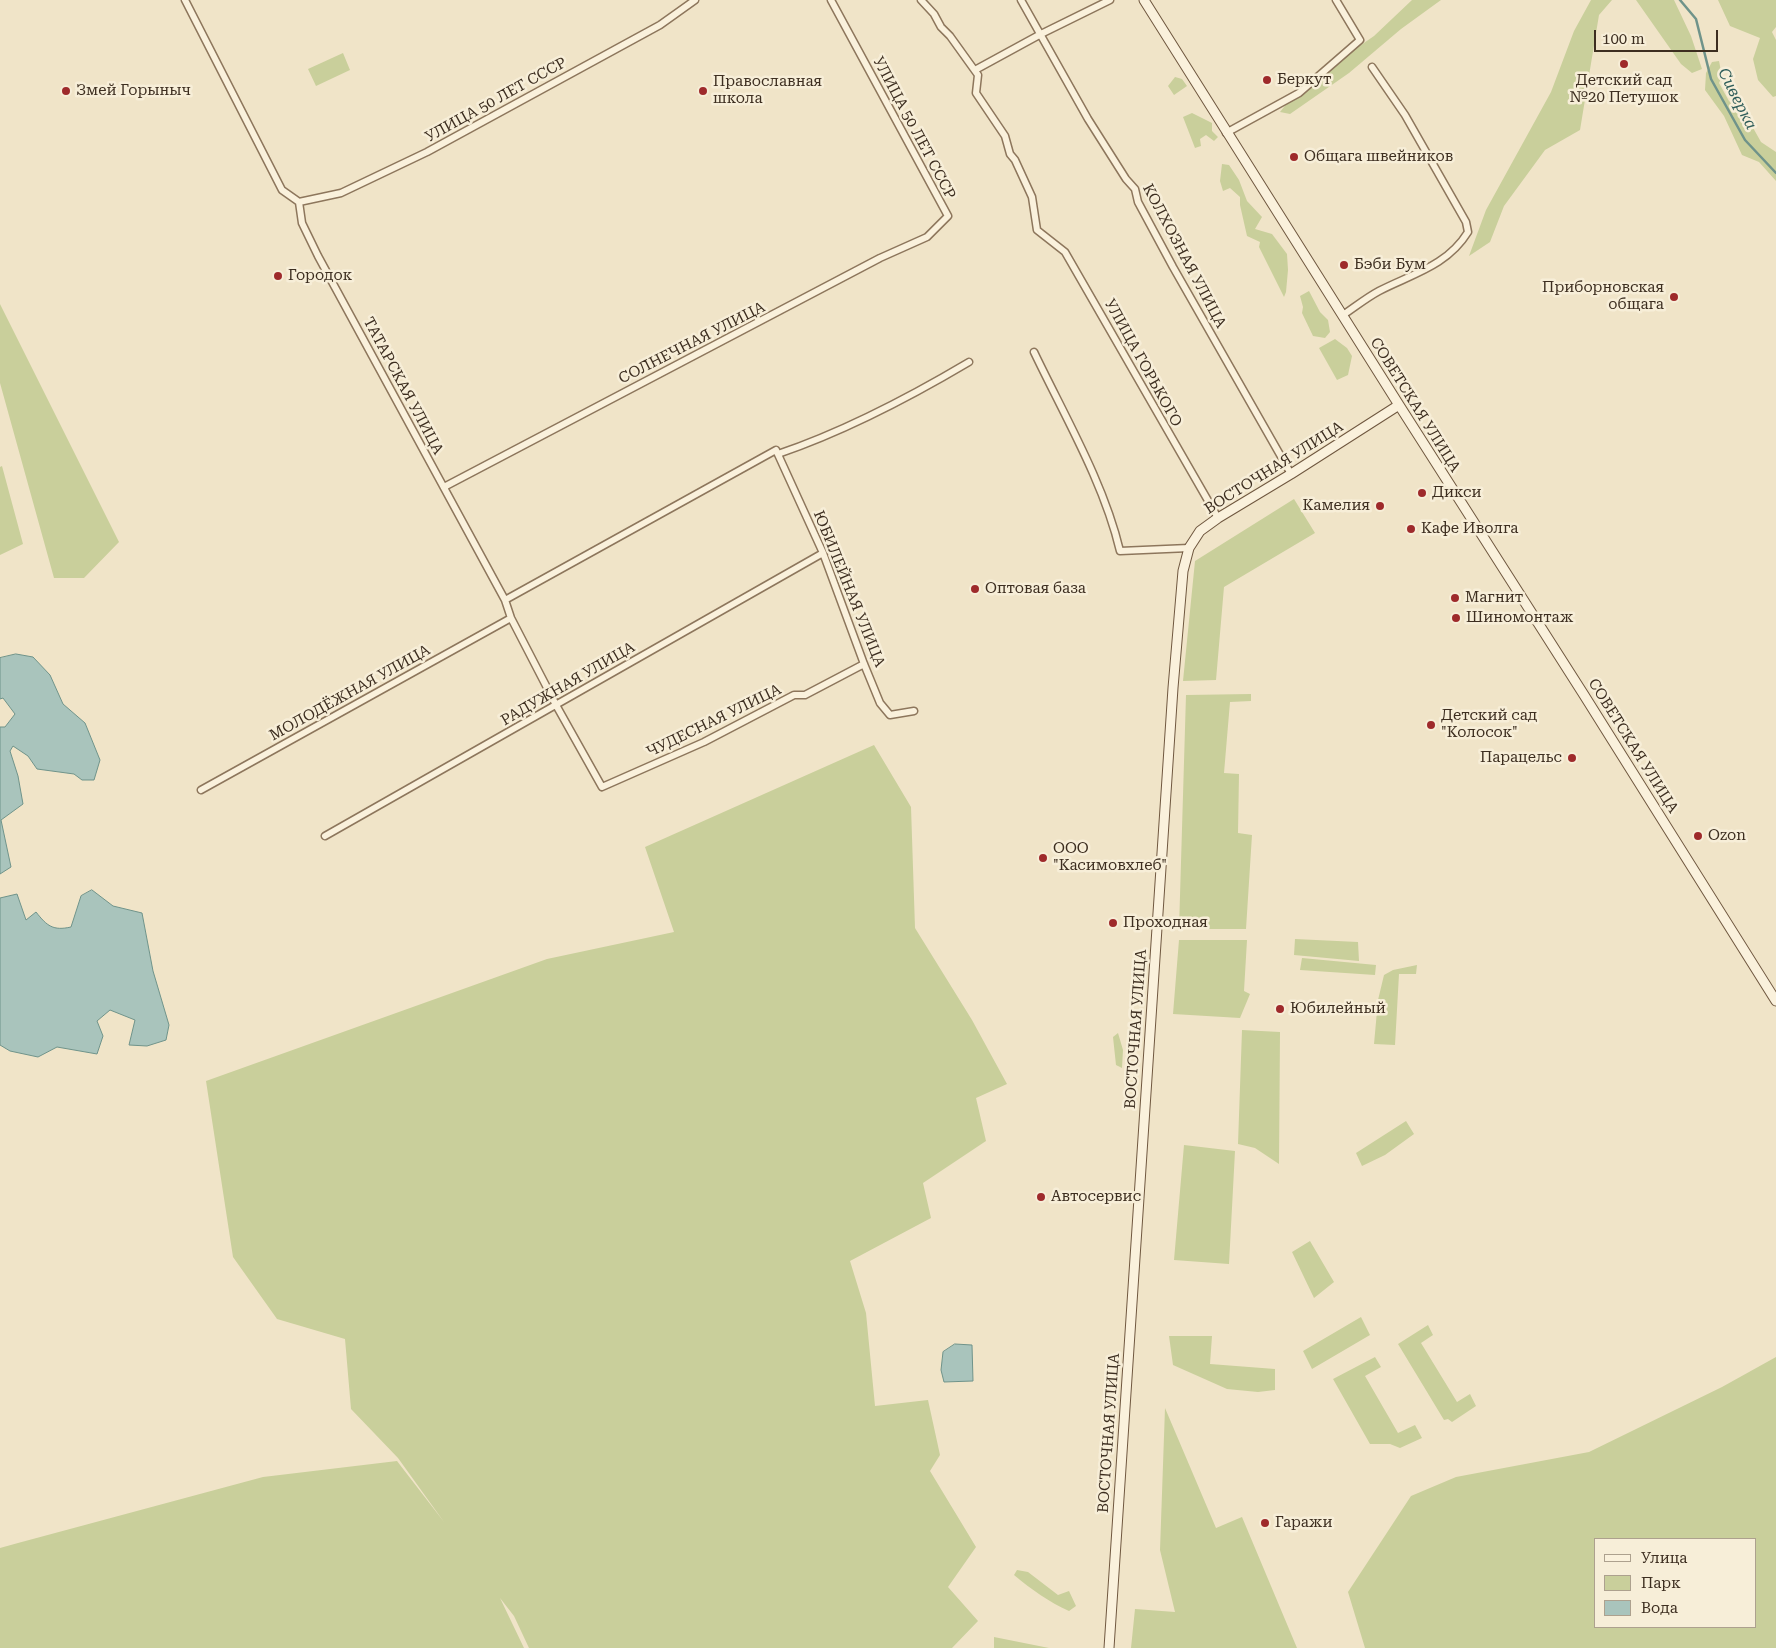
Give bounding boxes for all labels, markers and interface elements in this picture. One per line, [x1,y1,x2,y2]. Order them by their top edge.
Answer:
scale bar [1596,20,1720,52]
text: 100 m [1602,30,1645,48]
street label: УЛИЦА 50 ЛЕТ СССР [422,54,570,146]
street label: УЛИЦА 50 ЛЕТ СССР [869,54,959,202]
marker: Детский сад №20 Петушок [1618,58,1630,70]
water label: Сиверка [1713,65,1761,133]
place label: Беркут [1277,71,1331,89]
place label: Детский сад №20 Петушок [1569,72,1679,107]
place label: Православная школа [713,73,822,108]
marker: Беркут [1261,74,1273,86]
place label: Змей Горыныч [76,82,191,100]
marker: Змей Горыныч [60,85,72,97]
marker: Православная школа [697,85,709,97]
place label: Общага швейников [1304,148,1453,166]
marker: Общага швейников [1288,151,1300,163]
street label: КОЛХОЗНАЯ УЛИЦА [1138,181,1230,331]
place label: Бэби Бум [1354,256,1426,274]
marker: Бэби Бум [1338,259,1350,271]
place label: Городок [288,267,352,285]
marker: Городок [272,270,284,282]
place label: Приборновская общага [1542,279,1664,314]
marker: Приборновская общага [1668,291,1680,303]
street label: УЛИЦА ГОРЬКОГО [1100,296,1186,430]
street label: СОЛНЕЧНАЯ УЛИЦА [616,298,768,388]
street label: ТАТАРСКАЯ УЛИЦА [359,314,447,458]
street label: СОВЕТСКАЯ УЛИЦА [1366,334,1464,476]
street label: ВОСТОЧНАЯ УЛИЦА [1201,418,1347,518]
place label: Дикси [1432,484,1482,502]
marker: Дикси [1416,487,1428,499]
place label: Камелия [1303,497,1370,515]
marker: Камелия [1374,500,1386,512]
street label: ЮБИЛЕЙНАЯ УЛИЦА [809,508,889,670]
place label: Кафе Иволга [1421,520,1518,538]
marker: Кафе Иволга [1405,523,1417,535]
place label: Оптовая база [985,580,1086,598]
marker: Оптовая база [969,583,981,595]
place label: Магнит [1465,589,1523,607]
marker: Магнит [1449,592,1461,604]
place label: Шиномонтаж [1466,609,1573,627]
marker: Шиномонтаж [1450,612,1462,624]
street label: РАДУЖНАЯ УЛИЦА [498,638,638,730]
street label: МОЛОДЁЖНАЯ УЛИЦА [267,641,433,745]
street label: СОВЕТСКАЯ УЛИЦА [1584,675,1682,817]
street label: ЧУДЕСНАЯ УЛИЦА [644,681,784,761]
place label: Детский сад "Колосок" [1441,707,1537,742]
marker: Детский сад "Колосок" [1425,719,1437,731]
place label: Парацельс [1480,749,1562,767]
marker: Парацельс [1566,752,1578,764]
place label: Ozon [1708,827,1746,845]
marker: Ozon [1692,830,1704,842]
place label: ООО "Касимовхлеб" [1053,840,1167,875]
marker: ООО "Касимовхлеб" [1037,852,1049,864]
place label: Проходная [1123,914,1208,932]
marker: Проходная [1107,917,1119,929]
street label: ВОСТОЧНАЯ УЛИЦА [1121,949,1151,1109]
place label: Юбилейный [1290,1000,1386,1018]
marker: Юбилейный [1274,1003,1286,1015]
place label: Автосервис [1051,1188,1141,1206]
marker: Автосервис [1035,1191,1047,1203]
street label: ВОСТОЧНАЯ УЛИЦА [1094,1353,1124,1513]
place label: Гаражи [1275,1514,1333,1532]
marker: Гаражи [1259,1517,1271,1529]
legend [1594,1538,1756,1628]
text: Улица [1641,1549,1687,1567]
text: Парк [1641,1574,1681,1592]
text: Вода [1641,1599,1678,1617]

